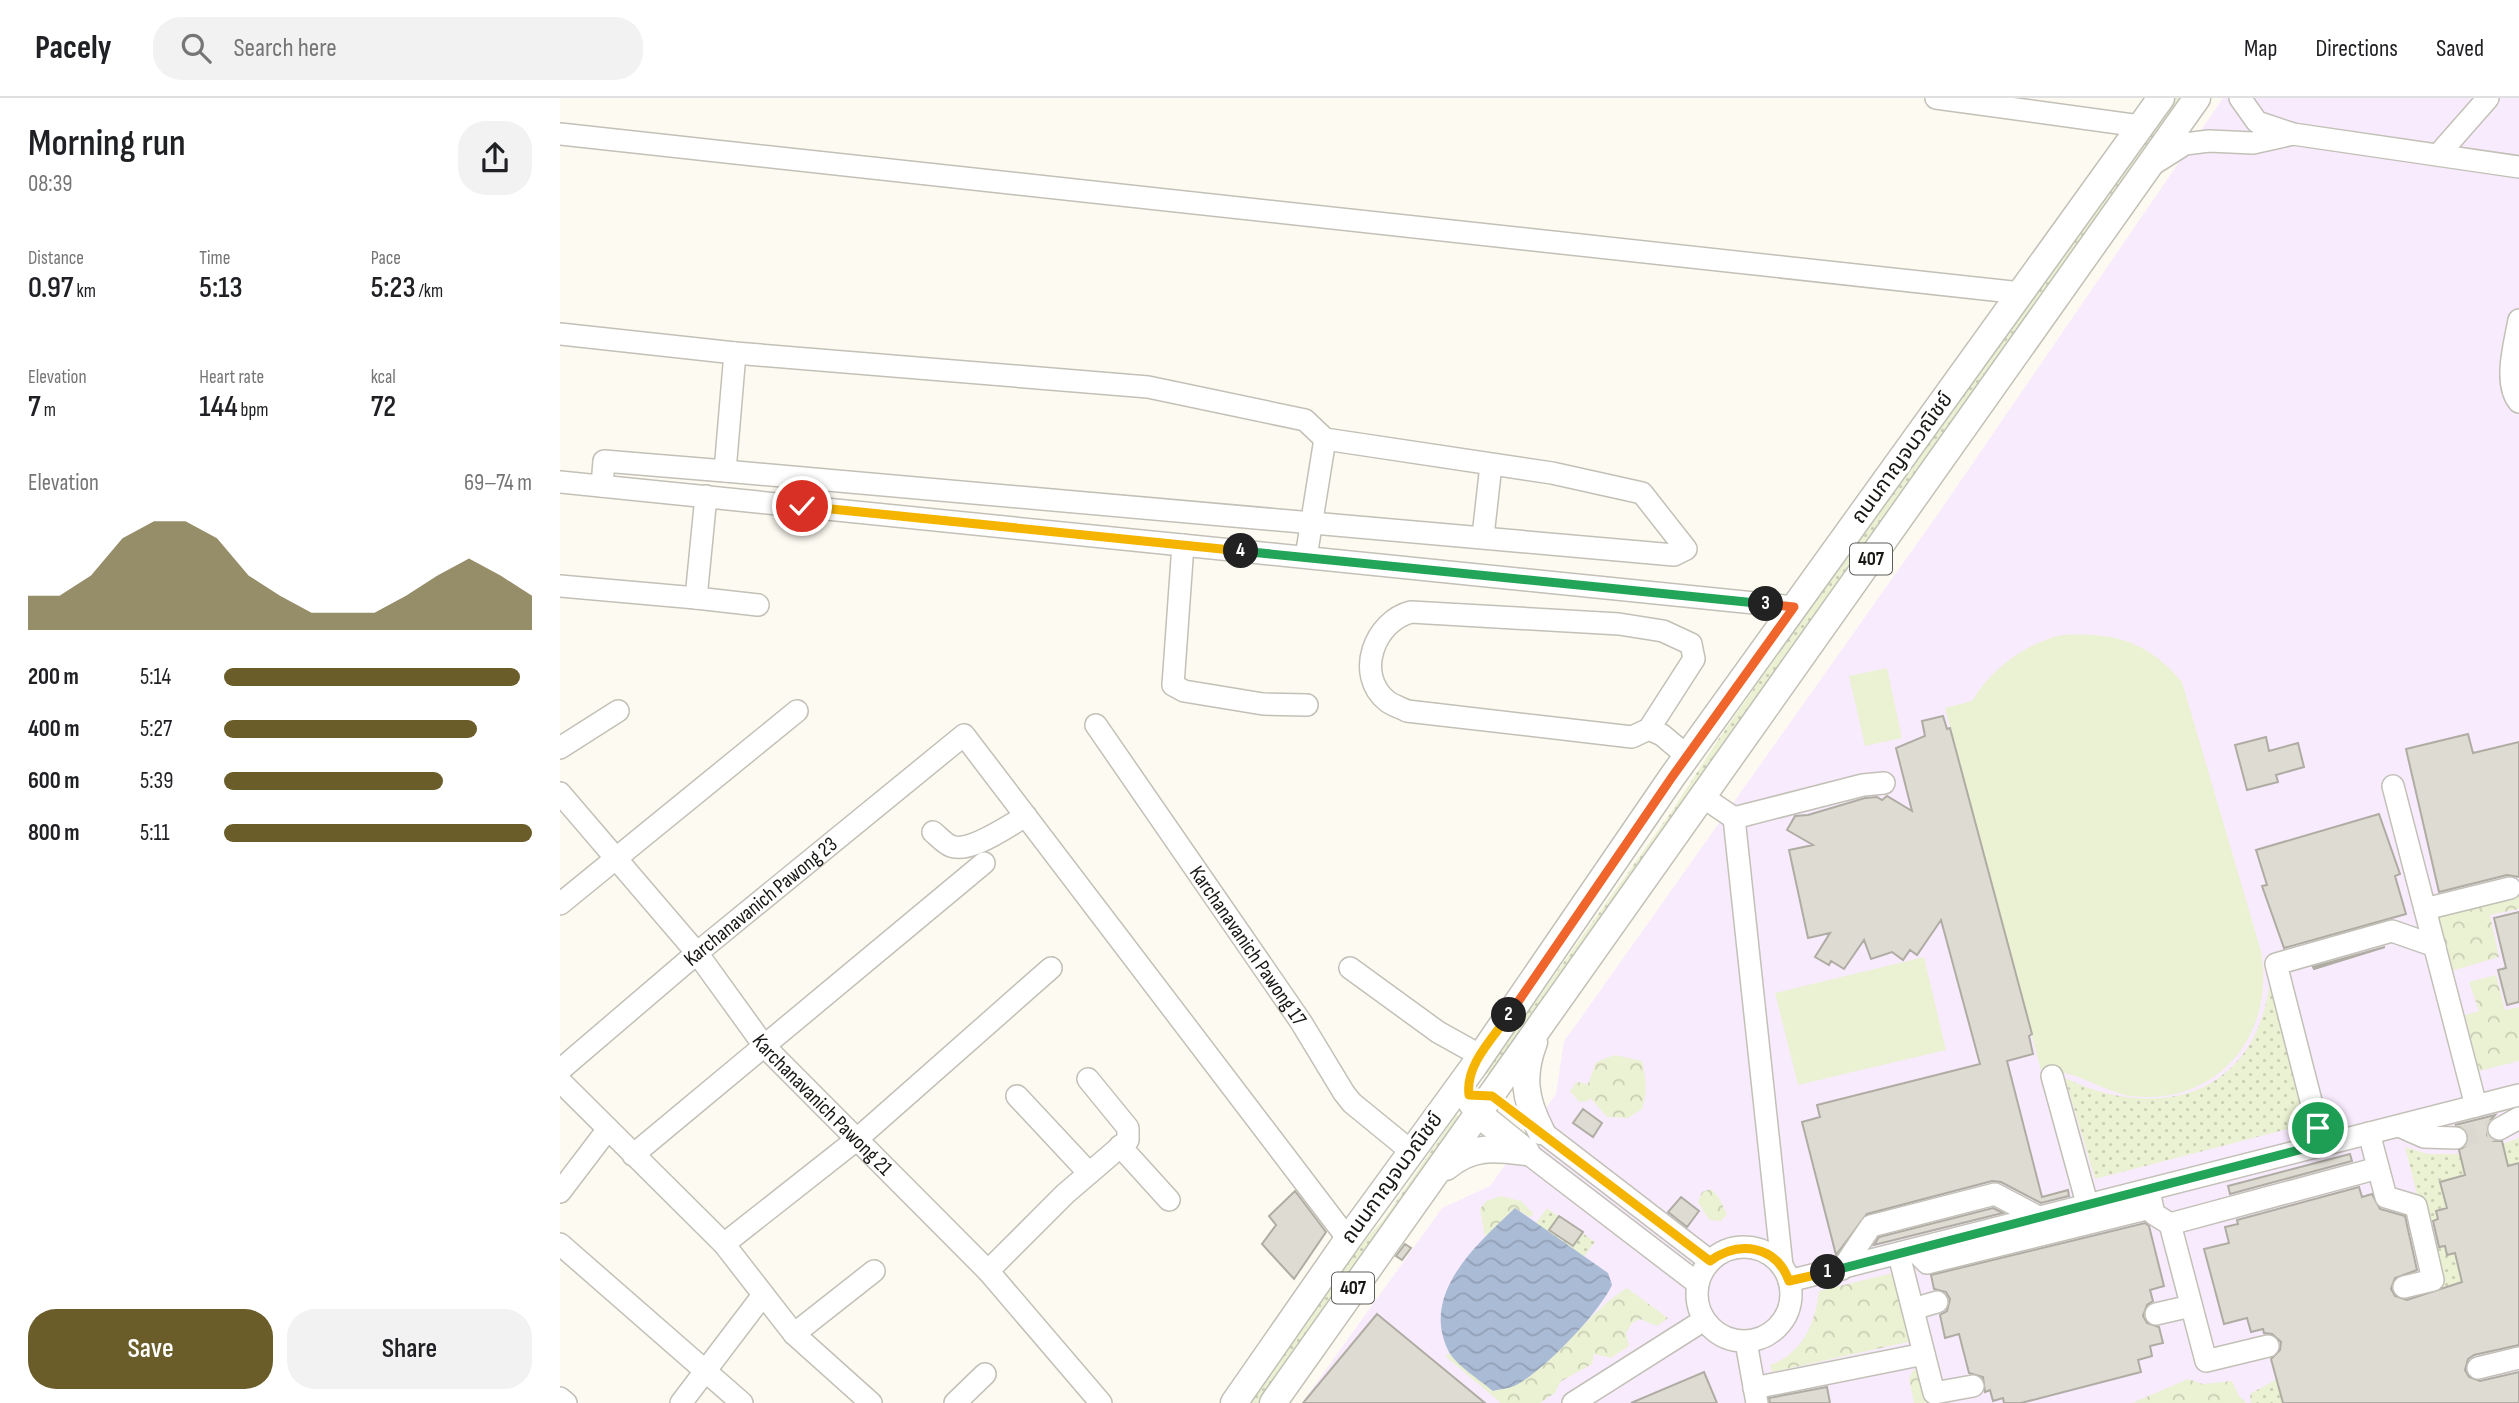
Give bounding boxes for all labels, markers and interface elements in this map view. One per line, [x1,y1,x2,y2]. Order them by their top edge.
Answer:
search box [153,17,643,80]
text: Pacely [35,28,111,68]
icon: search [177,29,215,67]
text: Search here [233,33,337,64]
text: Map [2244,34,2277,63]
text: Directions [2315,34,2398,63]
text: Saved [2436,34,2484,63]
text: Morning run [28,121,186,166]
button: share [458,121,532,195]
text: 08:39 [28,170,73,198]
text: Distance [28,247,84,270]
text: Time [199,247,230,270]
text: Pace [371,247,401,270]
text: 0.97 [28,270,73,306]
text: 5:13 [199,270,243,306]
text: 5:23 [371,270,416,306]
text: km [73,280,96,303]
text: /km [416,280,443,303]
text: Elevation [28,366,87,389]
text: Heart rate [199,366,264,389]
text: kcal [371,366,396,389]
street label: ถนนกาญจนวณิชย์ [1846,387,1958,528]
text: 7 [28,389,41,425]
text: 144 [199,389,238,425]
text: 72 [371,389,396,425]
text: m [41,399,56,422]
text: bpm [238,399,269,422]
text: Elevation [28,469,99,497]
text: 69–74 m [464,469,532,497]
pin [772,476,832,536]
icon: check [783,487,821,525]
pin: 4 [1224,533,1258,568]
text: 4 [1236,539,1245,562]
road number: 407 [1850,544,1892,574]
pin: 3 [1748,587,1784,622]
text: 3 [1761,592,1770,615]
text: 200 m [28,663,79,691]
text: 5:14 [140,663,171,691]
text: 400 m [28,715,79,743]
text: 5:27 [140,715,172,743]
text: 600 m [28,767,80,795]
text: 5:39 [140,767,173,795]
text: 800 m [28,819,80,847]
text: 5:11 [140,819,170,847]
street label: Karchanavanich Pawong 23 [679,831,842,971]
street label: Karchanavanich Pawong 17 [1184,861,1312,1031]
pin: 2 [1492,998,1527,1032]
text: 2 [1504,1003,1513,1026]
street label: Karchanavanich Pawong 21 [747,1029,898,1181]
pin [2288,1098,2348,1158]
street label: ถนนกาญจนวณิชย์ [1336,1107,1448,1248]
icon: arrive [2299,1109,2337,1147]
pin: 1 [1810,1254,1846,1290]
text: 1 [1824,1260,1831,1283]
road number: 407 [1332,1272,1374,1304]
button: Save [28,1309,273,1389]
button: Share [287,1309,532,1389]

